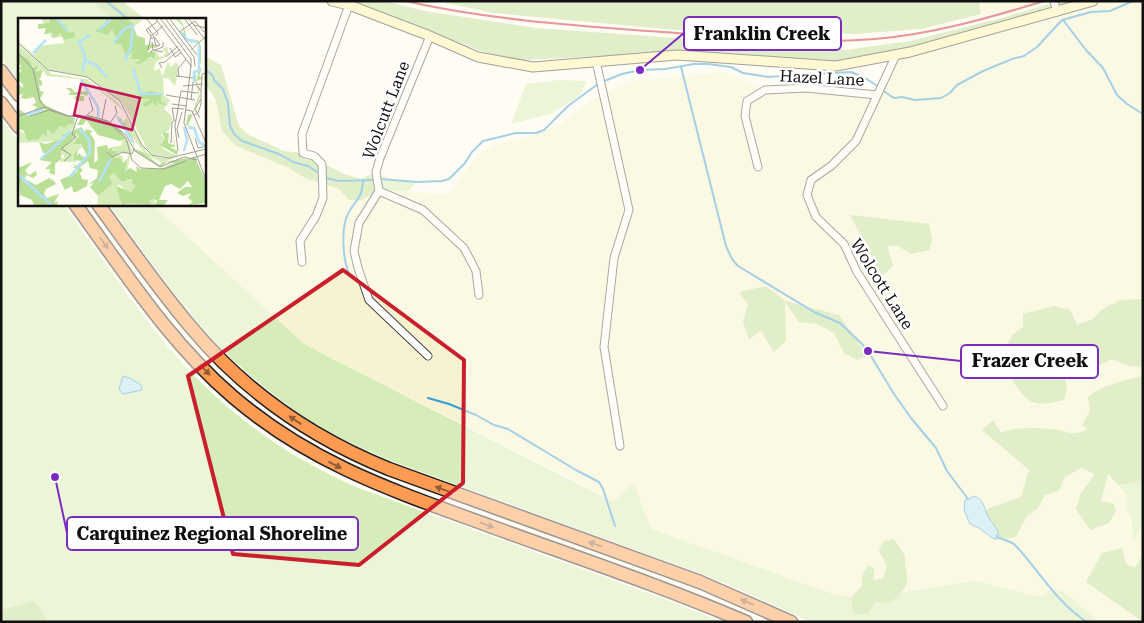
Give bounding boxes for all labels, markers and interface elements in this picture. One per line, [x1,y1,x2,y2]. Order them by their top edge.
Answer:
callout: Franklin Creek [684,17,841,50]
inset map [18,18,205,205]
text: Franklin Creek [694,23,831,44]
street label: Wolcutt Lane [359,58,413,162]
street label: Hazel Lane [779,66,865,90]
street label: Wolcott Lane [847,235,917,333]
one-way arrow [98,236,109,249]
callout: Frazer Creek [961,345,1098,378]
text: Frazer Creek [972,350,1089,371]
one-way arrow [198,364,210,376]
one-way arrow [289,415,302,425]
one-way arrow [328,461,343,469]
one-way arrow [434,485,449,493]
callout: Carquinez Regional Shoreline [67,517,358,550]
one-way arrow [479,522,494,529]
text: Carquinez Regional Shoreline [77,523,348,544]
one-way arrow [587,540,602,548]
one-way arrow [740,597,754,605]

